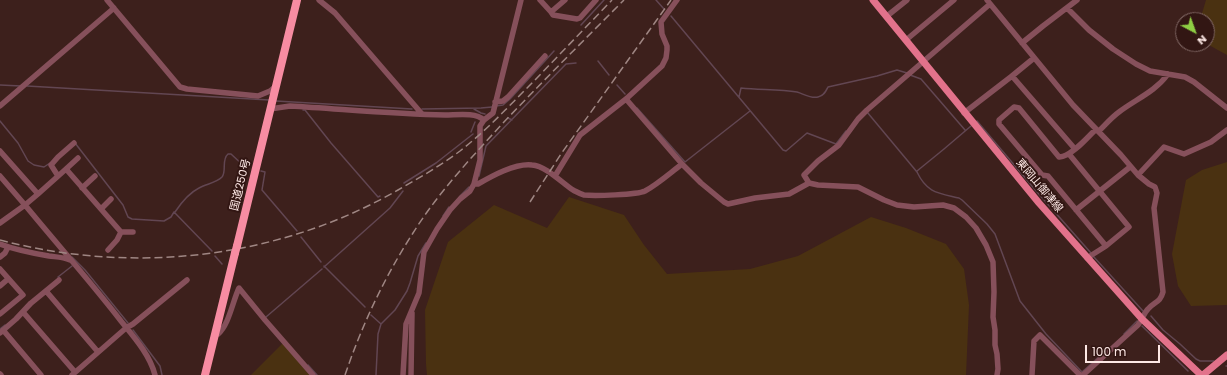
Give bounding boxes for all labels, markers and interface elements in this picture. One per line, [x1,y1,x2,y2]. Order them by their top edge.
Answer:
north arrow [1175,12,1215,52]
text: N [1194,32,1211,49]
street label: 東岡山御津線 [1013,156,1065,216]
street label: 国道250号 [228,158,254,212]
scale bar [1087,337,1162,363]
text: 100 m [1092,343,1126,360]

